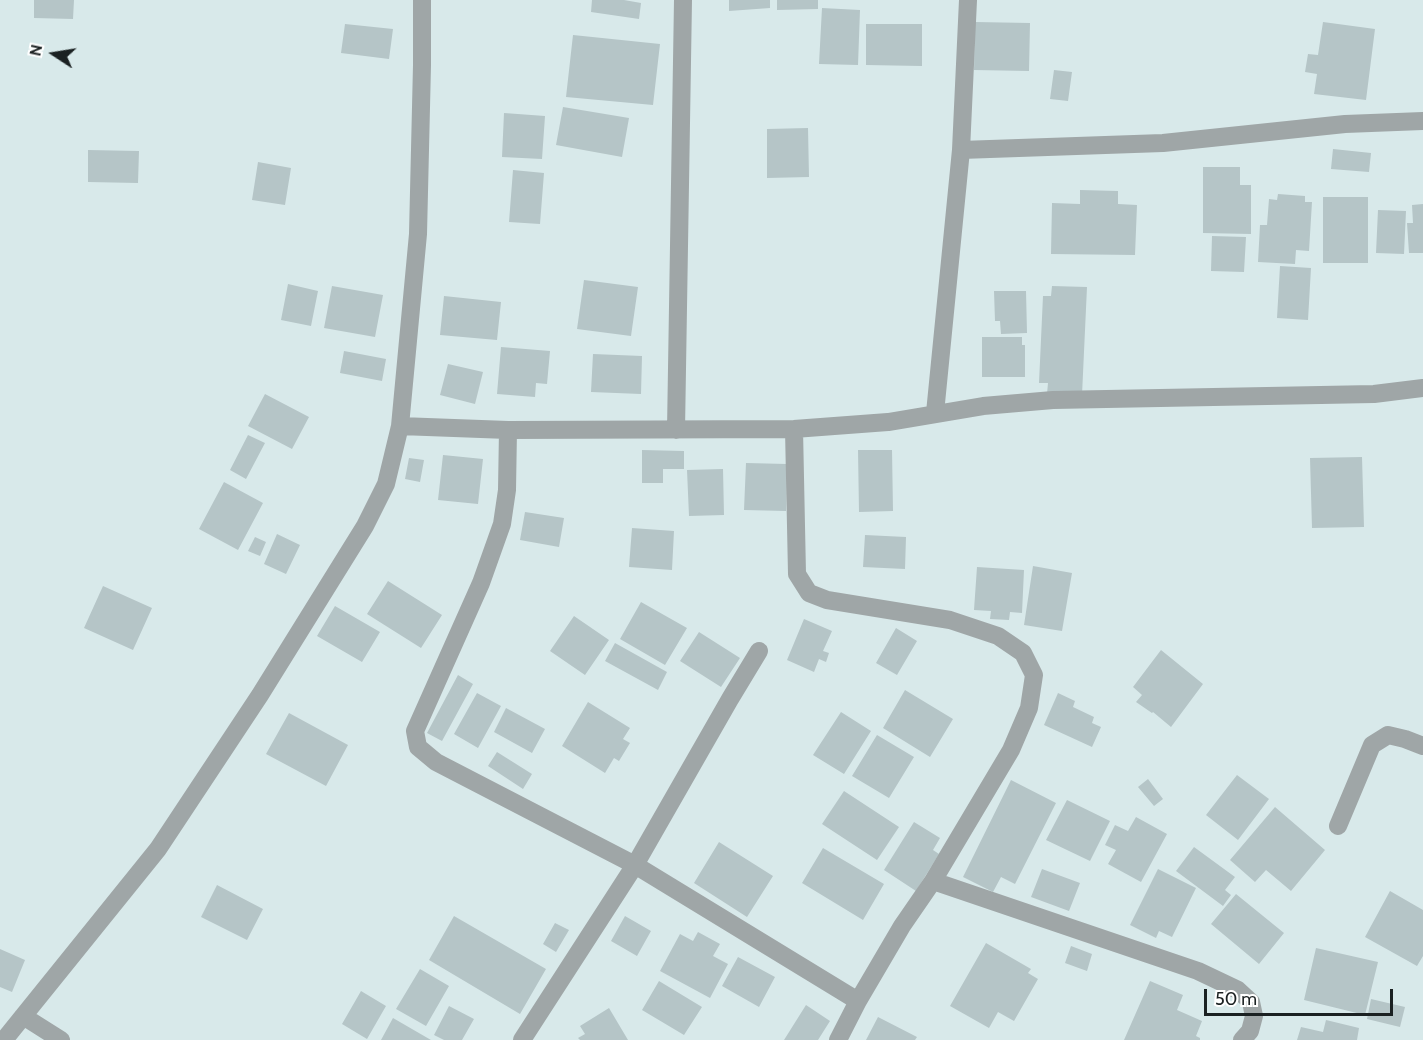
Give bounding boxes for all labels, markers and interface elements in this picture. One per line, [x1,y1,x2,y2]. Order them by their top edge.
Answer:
north arrow [24,24,84,84]
text: N [25,43,46,58]
scale bar [1207,977,1396,1015]
text: 50 m [1215,988,1257,1010]

